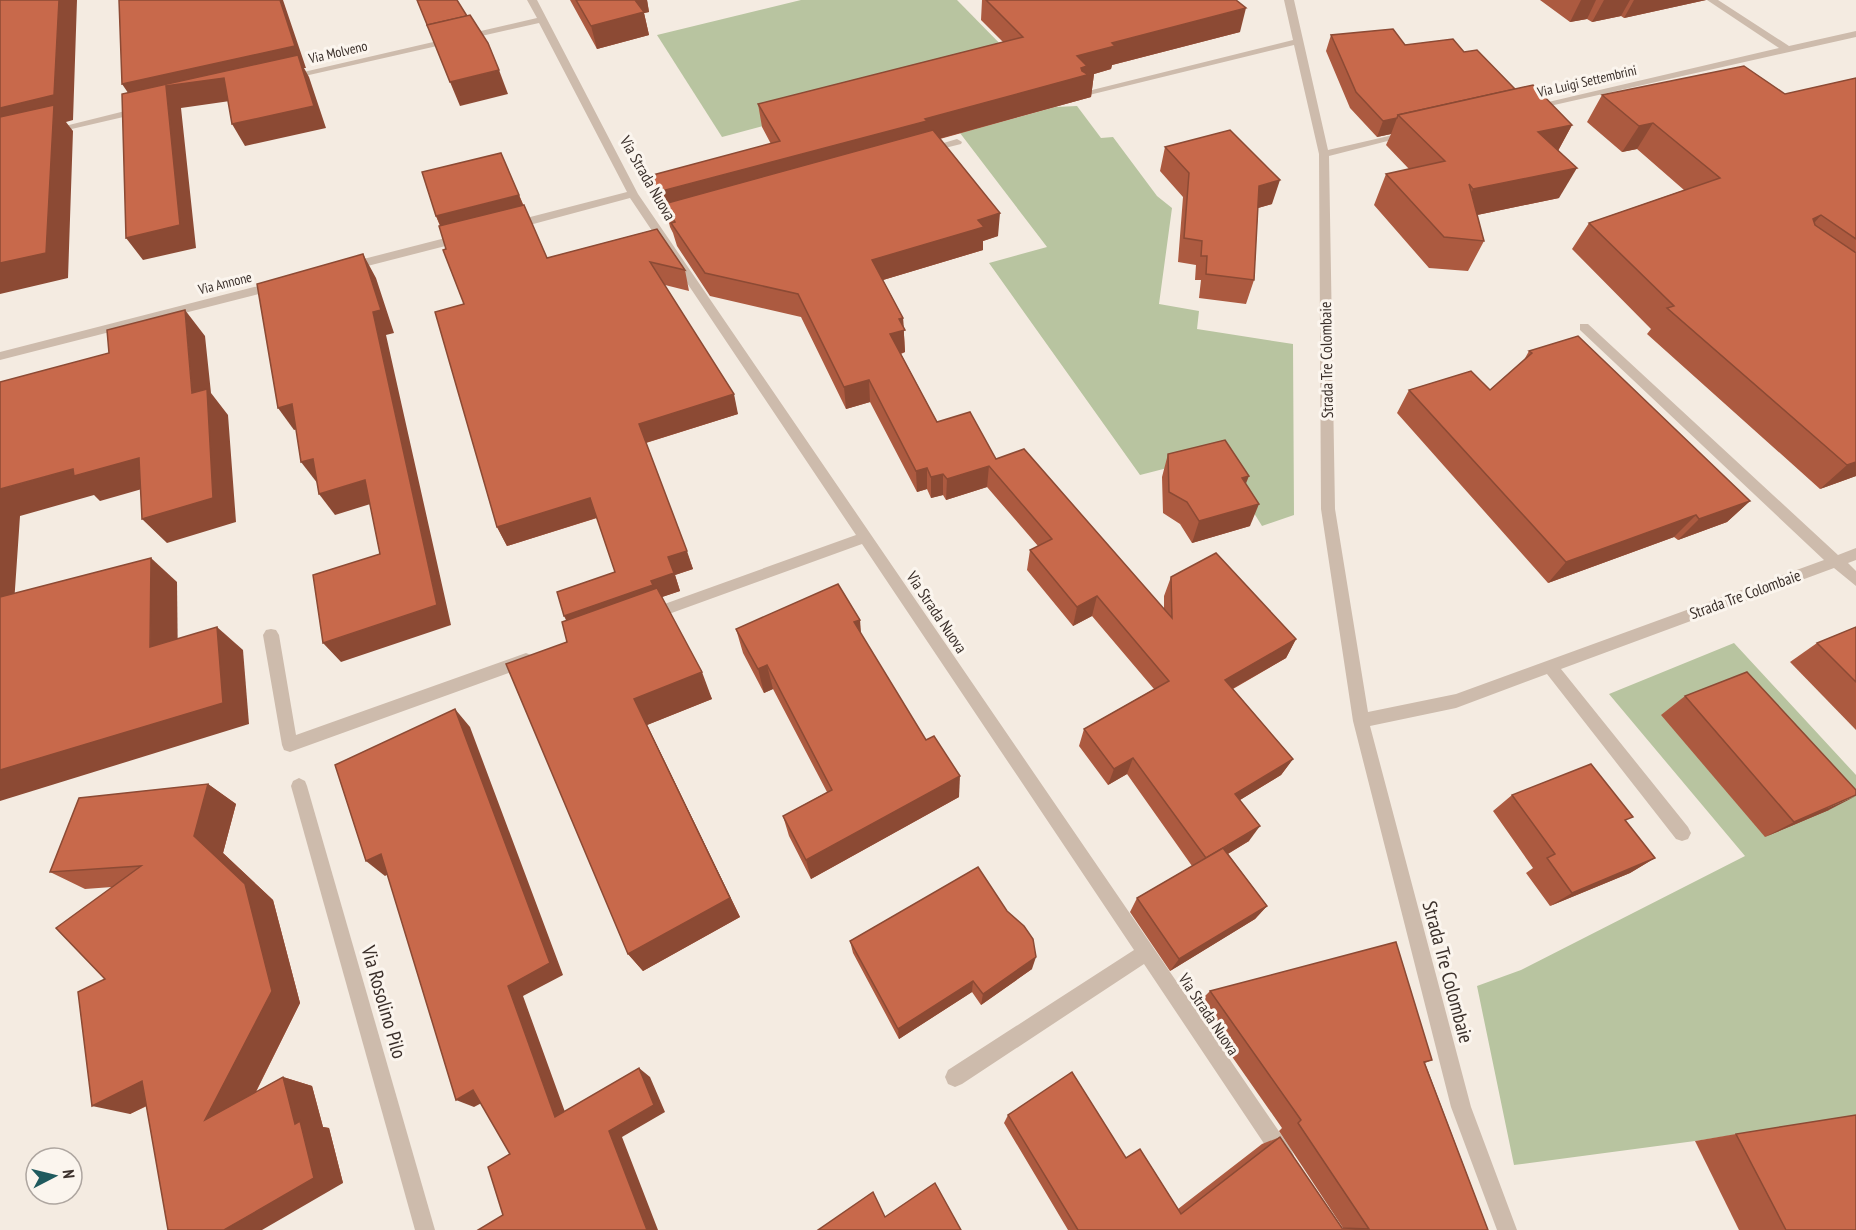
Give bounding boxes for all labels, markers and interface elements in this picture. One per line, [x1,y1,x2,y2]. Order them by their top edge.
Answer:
street label: Via Molveno [306,37,369,68]
street label: Via Luigi Settembrini [1535,61,1638,101]
street label: Via Strada Nuova [615,131,680,224]
street label: Via Annone [195,268,254,299]
street label: Strada Tre Colombaie [1315,301,1337,419]
street label: Strada Tre Colombaie [1687,565,1803,623]
street label: Via Strada Nuova [902,566,972,657]
street label: Strada Tre Colombaie [1417,898,1479,1046]
street label: Via Rosolino Pilo [355,942,412,1061]
street label: Via Strada Nuova [1174,968,1244,1059]
north arrow [24,1146,84,1206]
text: N [58,1169,79,1180]

